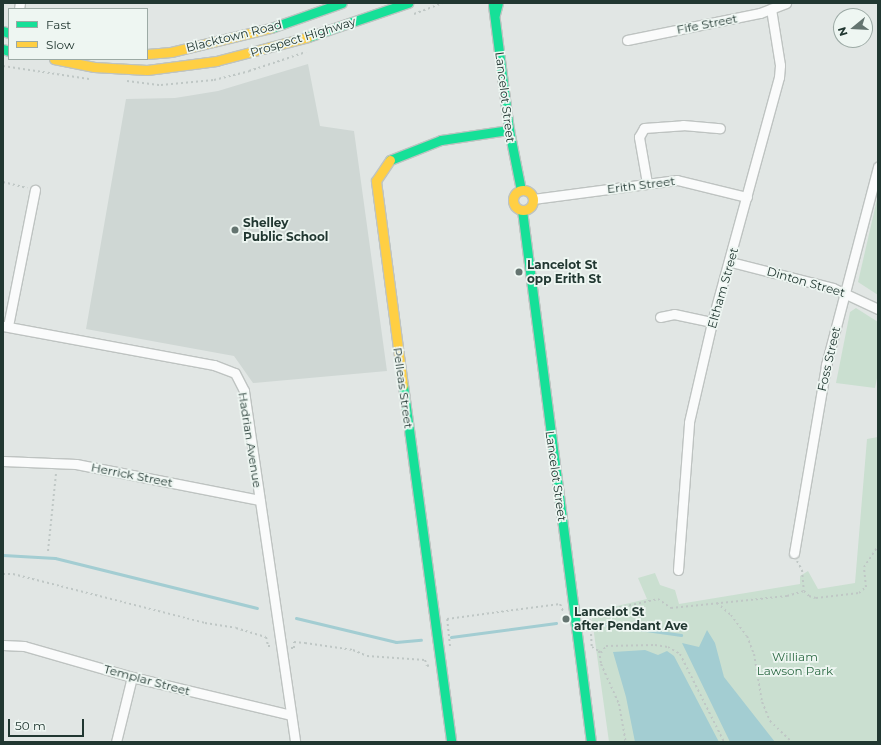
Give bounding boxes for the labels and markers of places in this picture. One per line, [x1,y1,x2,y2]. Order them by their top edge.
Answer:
place label: Shelley Public School [243,216,328,244]
marker: Shelley Public School [230,225,240,235]
place label: Lancelot St opp Erith St [527,258,601,286]
marker: Lancelot St opp Erith St [514,267,524,277]
place label: Lancelot St after Pendant Ave [574,605,688,633]
marker: Lancelot St after Pendant Ave [561,614,571,624]

